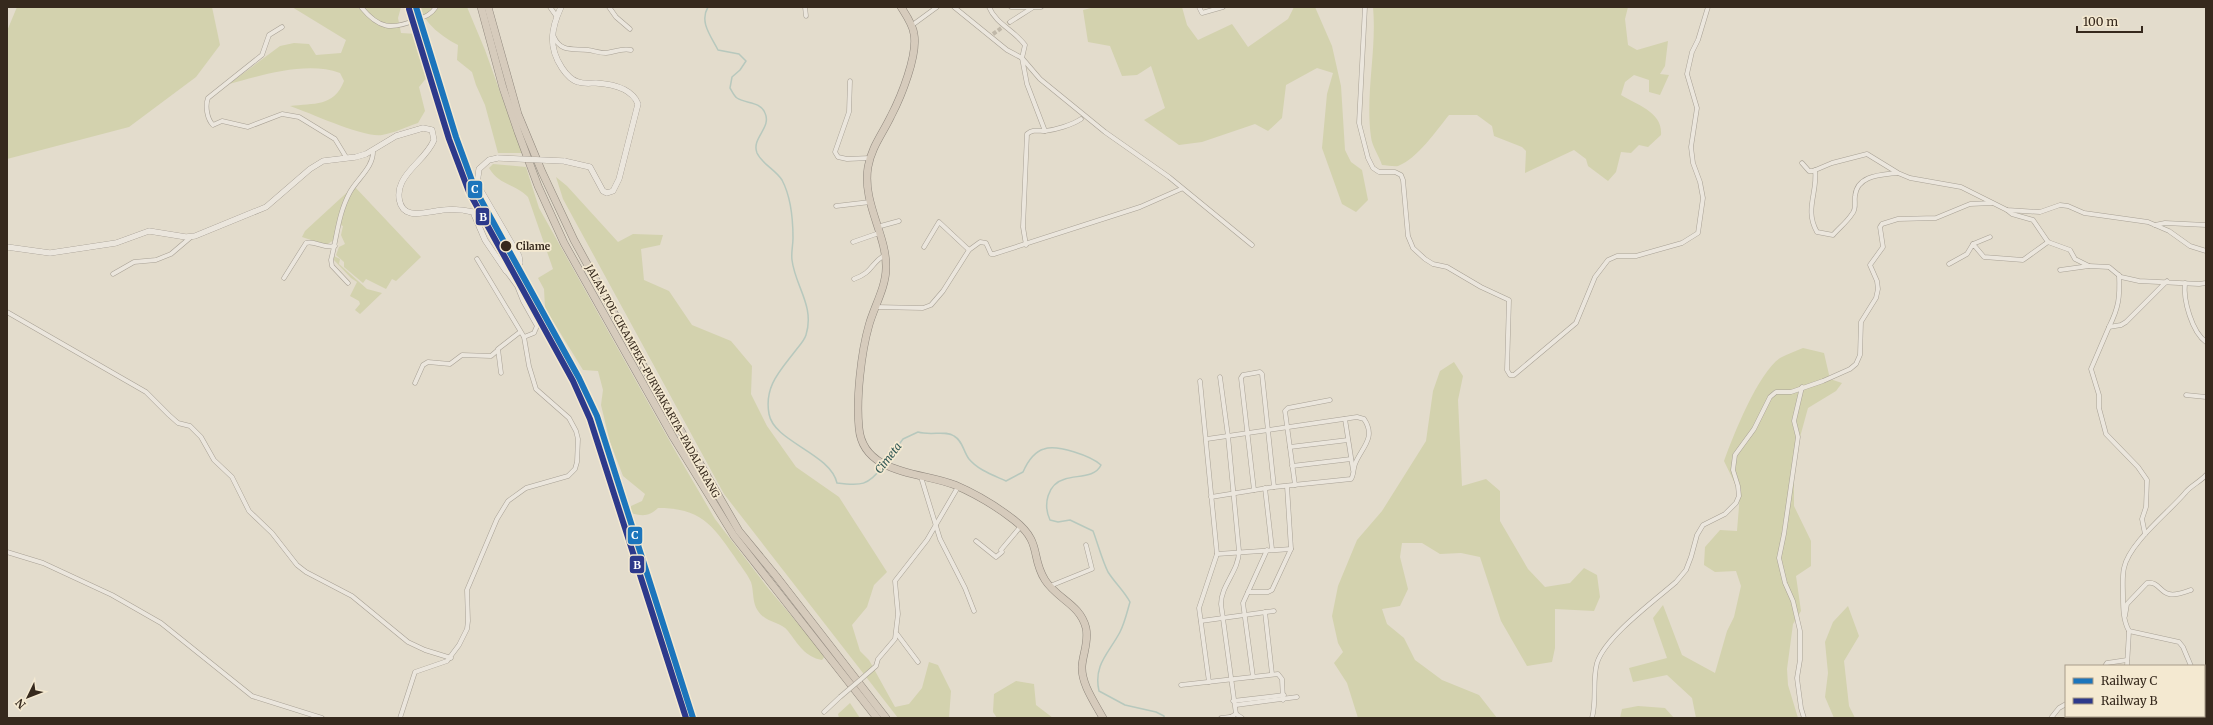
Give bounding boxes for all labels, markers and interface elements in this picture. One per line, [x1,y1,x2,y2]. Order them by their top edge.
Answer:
scale bar [2077,8,2142,34]
text: 100 m [2083,14,2118,29]
line badge: C [467,180,483,199]
text: C [471,182,479,196]
line badge: B [475,207,490,226]
text: B [479,210,487,224]
marker: Cilame [499,239,513,253]
place label: Cilame [516,240,551,253]
street label: JALAN TOL CIKAMPEK–PURWAKARTA–PADALARANG [582,261,723,501]
water label: Cimeta [871,440,905,476]
line badge: C [627,526,643,545]
text: C [631,528,639,542]
line badge: B [629,555,645,574]
text: B [633,558,641,572]
legend [2065,665,2205,717]
text: Railway C [2101,673,2157,688]
north arrow [8,677,48,717]
text: Railway B [2101,693,2158,708]
text: N [12,696,29,712]

